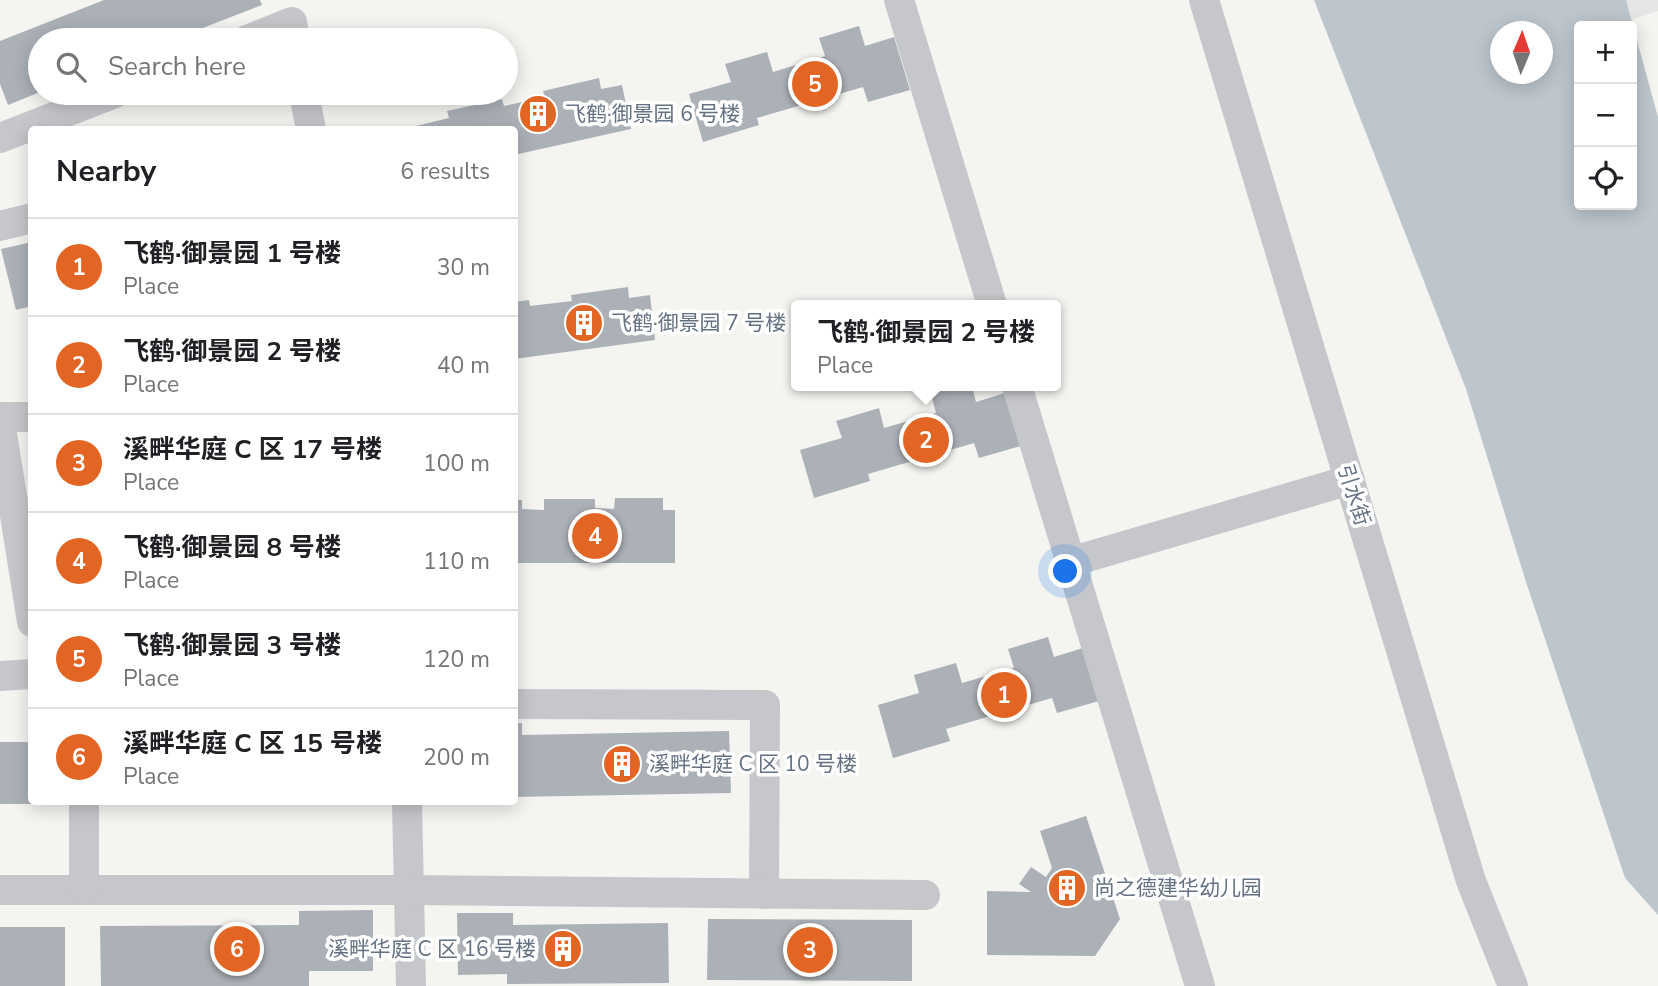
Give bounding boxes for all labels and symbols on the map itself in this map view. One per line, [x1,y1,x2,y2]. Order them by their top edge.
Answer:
north arrow [1490,21,1553,84]
pin: 5 [792,58,838,110]
building icon: 飞鹤·御景园 6 号楼 [517,93,559,135]
place label: 飞鹤·御景园 6 号楼 [565,100,740,128]
building icon: 飞鹤·御景园 7 号楼 [563,302,605,344]
place label: 飞鹤·御景园 7 号楼 [611,309,786,337]
pin: 2 [903,414,949,466]
street label: 引水街 [1331,461,1377,529]
pin: 4 [572,510,618,562]
your location [1048,554,1082,588]
pin: 1 [981,669,1027,721]
building icon: 溪畔华庭 C 区 10 号楼 [601,743,643,785]
place label: 溪畔华庭 C 区 10 号楼 [649,750,857,778]
building icon: 尚之德建华幼儿园 [1046,867,1088,909]
place label: 尚之德建华幼儿园 [1094,874,1262,902]
pin: 6 [214,923,260,975]
pin: 3 [787,924,833,976]
building icon: 溪畔华庭 C 区 16 号楼 [542,928,584,970]
place label: 溪畔华庭 C 区 16 号楼 [328,935,536,963]

